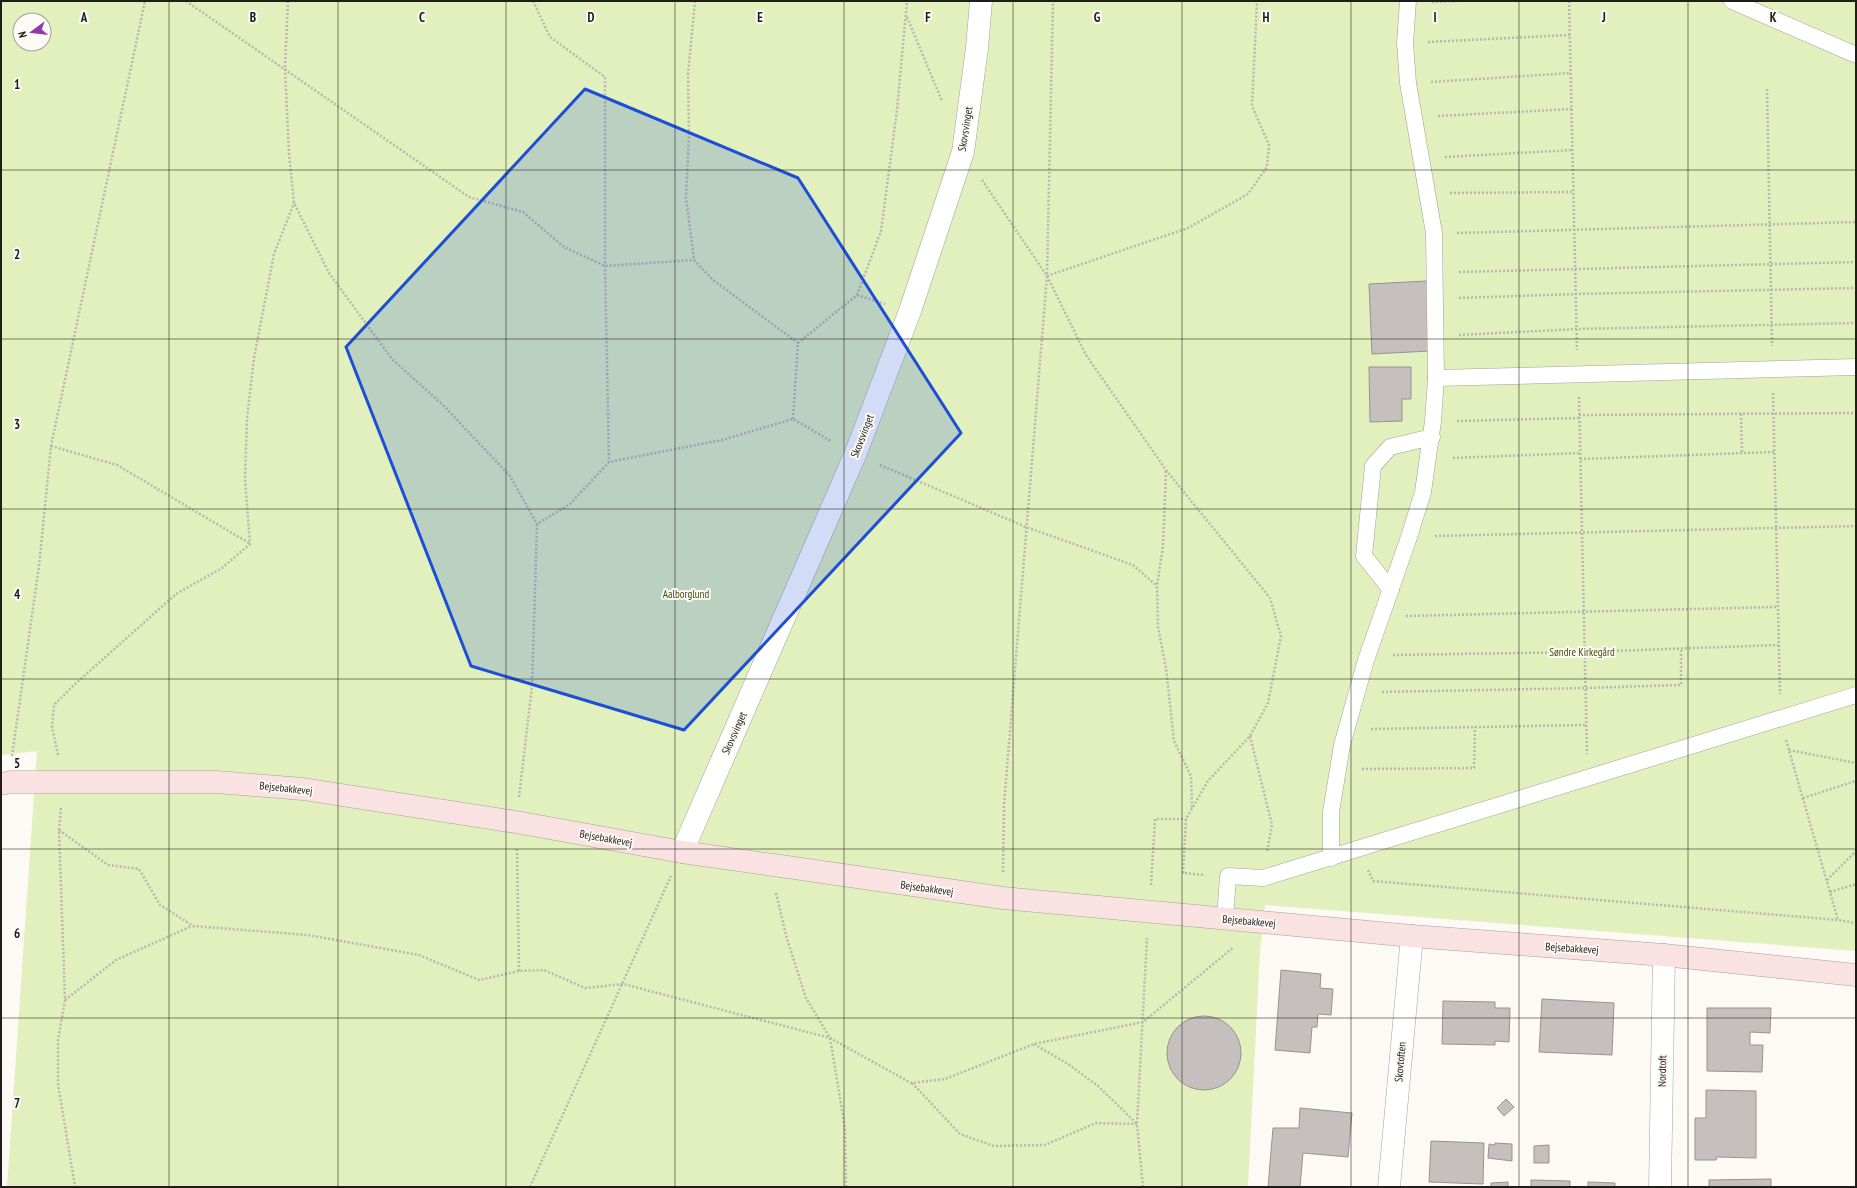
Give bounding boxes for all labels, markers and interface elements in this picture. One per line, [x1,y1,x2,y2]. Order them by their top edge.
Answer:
text: A [80,9,88,26]
text: B [250,9,256,26]
text: C [419,9,425,26]
text: D [588,9,595,26]
text: E [757,9,763,26]
text: F [925,9,931,26]
text: G [1094,9,1101,26]
text: H [1263,9,1270,26]
text: I [1433,9,1437,26]
text: J [1601,9,1606,26]
text: K [1770,9,1777,26]
north arrow [12,12,52,52]
text: N [15,30,30,39]
text: 1 [14,76,20,93]
street label: Skovsvinget [955,106,975,152]
text: 2 [14,246,20,263]
street label: Skovsvinget [847,412,877,460]
text: 3 [14,416,20,433]
text: 4 [14,586,21,603]
park label: Aalborglund [663,587,709,601]
park label: Søndre Kirkegård [1549,645,1615,659]
street label: Skovsvinget [718,709,750,757]
text: 5 [14,755,20,772]
street label: Bejsebakkevej [259,778,313,798]
street label: Bejsebakkevej [578,826,634,850]
street label: Bejsebakkevej [900,877,954,899]
street label: Bejsebakkevej [1222,912,1276,930]
text: 6 [14,925,20,942]
street label: Bejsebakkevej [1545,939,1599,957]
street label: Skovtoften [1391,1041,1409,1083]
street label: Nordtoft [1655,1055,1669,1087]
text: 7 [14,1095,20,1112]

